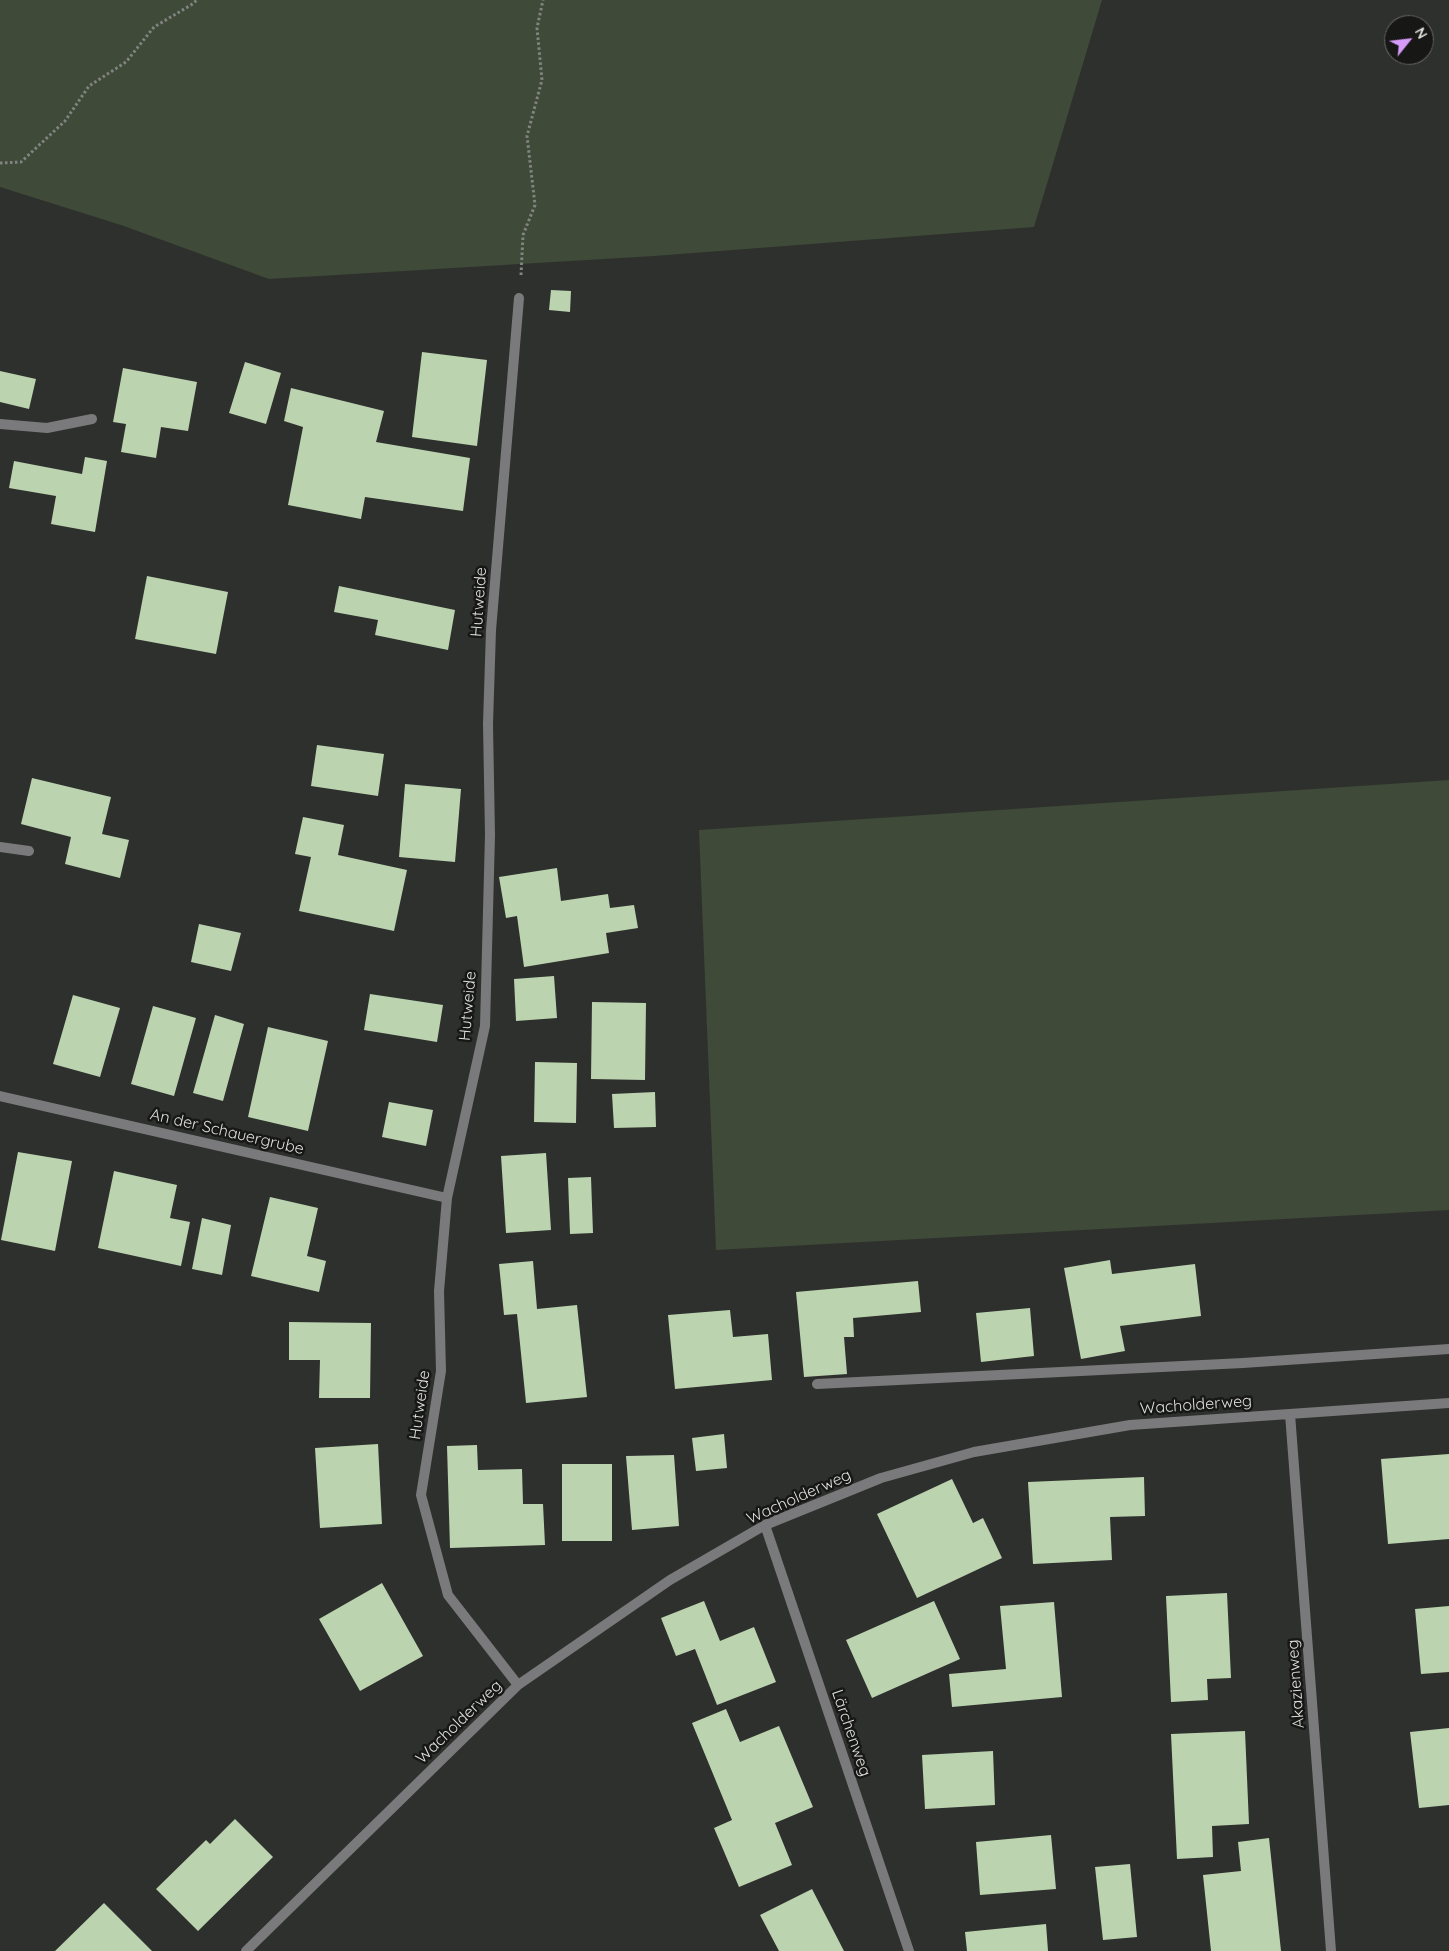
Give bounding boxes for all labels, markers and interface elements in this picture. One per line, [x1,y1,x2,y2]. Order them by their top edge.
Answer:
north arrow [1384,15,1434,65]
text: N [1411,24,1432,42]
street label: Hutweide [467,566,491,638]
street label: Hutweide [455,970,481,1042]
street label: An der Schauergrube [148,1105,306,1159]
street label: Hutweide [406,1369,434,1441]
street label: Wacholderweg [1139,1392,1253,1418]
street label: Wacholderweg [744,1465,854,1529]
street label: Akazienweg [1283,1639,1309,1729]
street label: Wacholderweg [412,1676,506,1768]
street label: Lärchenweg [827,1687,875,1779]

